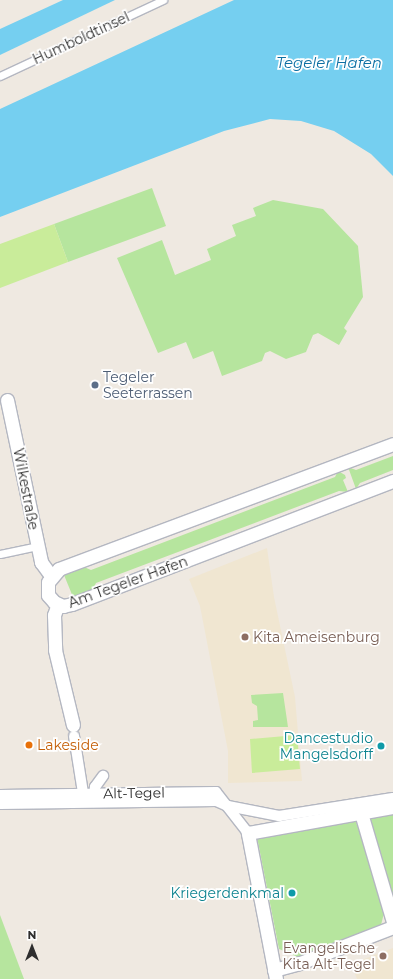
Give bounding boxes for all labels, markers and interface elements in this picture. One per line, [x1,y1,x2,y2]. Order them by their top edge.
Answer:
street label: Humboldtinsel [30,8,132,68]
water label: Tegeler Hafen [276,54,382,72]
place label: Tegeler Seeterrassen [103,369,193,402]
marker: Tegeler Seeterrassen [90,380,100,390]
street label: Wilkestraße [10,447,42,531]
street label: Am Tegeler Hafen [66,553,190,611]
place label: Kita Ameisenburg [253,629,380,645]
marker: Kita Ameisenburg [240,632,250,642]
place label: Dancestudio Mangelsdorff [280,730,373,762]
place label: Lakeside [37,737,99,753]
marker: Lakeside [24,740,34,750]
marker: Dancestudio Mangelsdorff [376,741,386,751]
street label: Alt-Tegel [103,784,165,802]
place label: Kriegerdenkmal [170,885,284,901]
marker: Kriegerdenkmal [287,888,297,898]
north arrow [12,927,52,967]
text: N [28,928,36,942]
place label: Evangelische Kita Alt-Tegel [282,940,375,972]
marker: Evangelische Kita Alt-Tegel [378,951,388,961]

